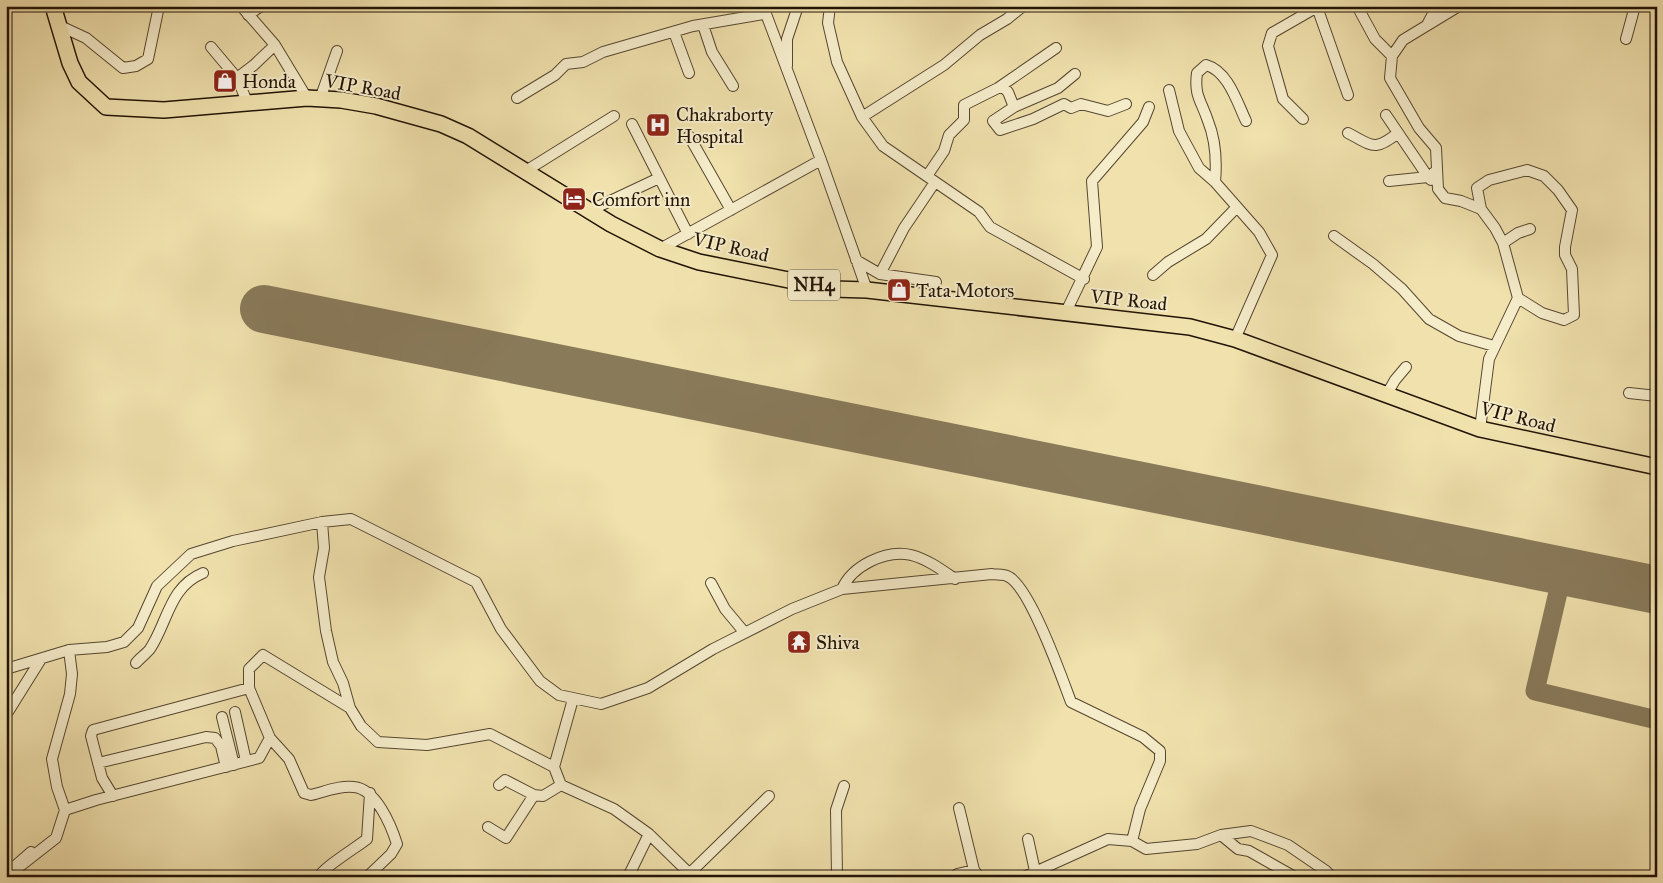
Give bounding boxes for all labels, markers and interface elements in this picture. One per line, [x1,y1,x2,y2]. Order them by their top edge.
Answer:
shop icon: Honda [212,68,238,94]
street label: VIP Road [322,69,403,105]
place label: Honda [242,70,297,93]
place label: Chakraborty Hospital [676,103,774,148]
hospital icon: Chakraborty Hospital [645,112,671,138]
hotel icon: Comfort inn [561,186,587,212]
place label: Comfort inn [592,188,690,211]
street label: VIP Road [690,227,771,267]
road number: NH4 [788,270,840,300]
shop icon: Tata Motors [886,277,912,303]
place label: Tata Motors [916,279,1014,302]
street label: VIP Road [1089,284,1169,315]
street label: VIP Road [1477,396,1558,438]
temple icon: Shiva [786,629,812,655]
place label: Shiva [816,631,861,654]

